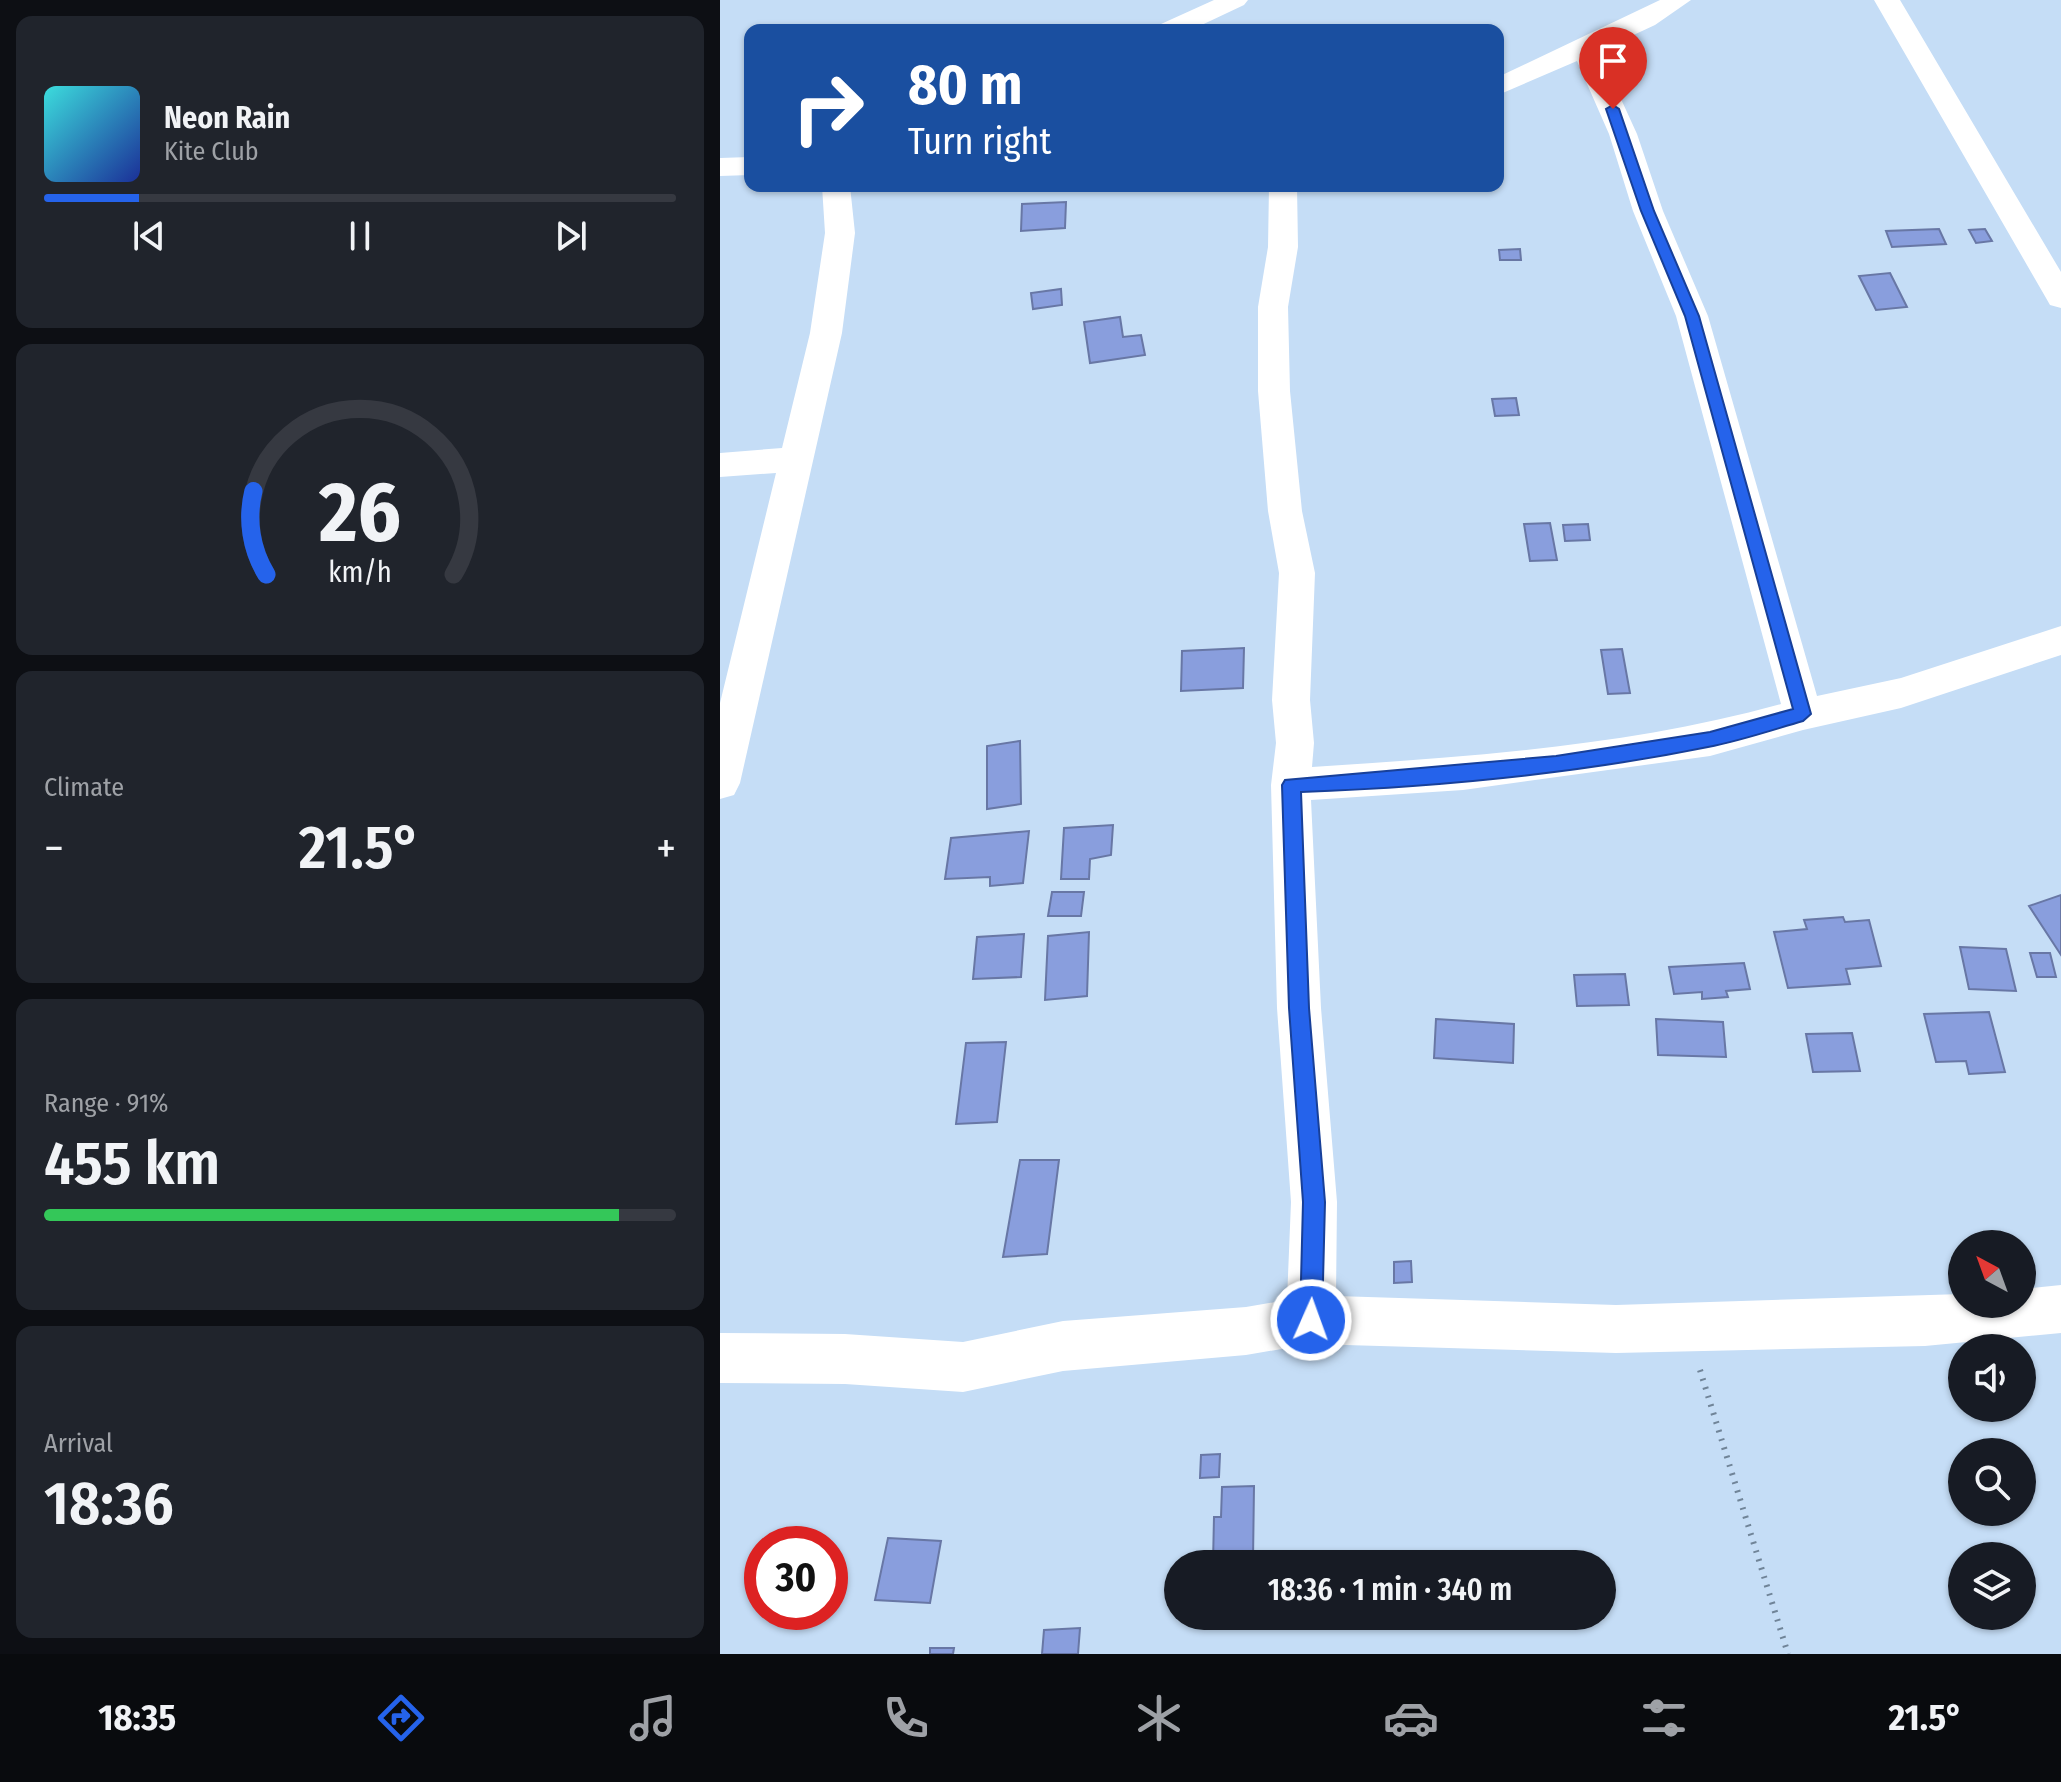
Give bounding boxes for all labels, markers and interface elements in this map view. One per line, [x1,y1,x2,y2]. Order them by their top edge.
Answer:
pin [1579,27,1647,109]
icon: arrive [1591,39,1635,83]
text: 80 m [908,52,1023,119]
icon: right [776,56,880,160]
text: Neon Rain [164,100,290,136]
text: Turn right [908,120,1051,164]
text: Kite Club [164,136,259,167]
icon: previous [127,214,171,258]
icon: pause [338,214,382,258]
icon: next [549,214,593,258]
text: 26 [318,463,401,563]
text: km/h [328,556,392,591]
text: Climate [44,772,124,803]
text: 21.5° [299,812,421,884]
text: − [44,822,64,875]
text: + [656,822,676,875]
text: Range · 91% [44,1088,169,1119]
text: 455 km [44,1128,220,1200]
north arrow [1948,1230,2036,1318]
map controls [1948,1230,2036,1630]
position arrow [1269,1278,1353,1362]
button: sound [1948,1334,2036,1422]
text: Arrival [44,1428,113,1459]
button: search [1948,1438,2036,1526]
text: 18:36 [44,1468,174,1540]
speed limit sign: 30 [744,1526,848,1630]
button: layers [1948,1542,2036,1630]
text: 18:36 · 1 min · 340 m [1268,1572,1512,1608]
icon: directions [373,1690,429,1746]
icon: music [625,1690,681,1746]
icon: phone [878,1690,934,1746]
icon: climate [1131,1690,1187,1746]
icon: car [1383,1690,1439,1746]
icon: filters [1636,1690,1692,1746]
text: 18:35 [98,1696,176,1740]
text: 21.5° [1889,1696,1963,1740]

